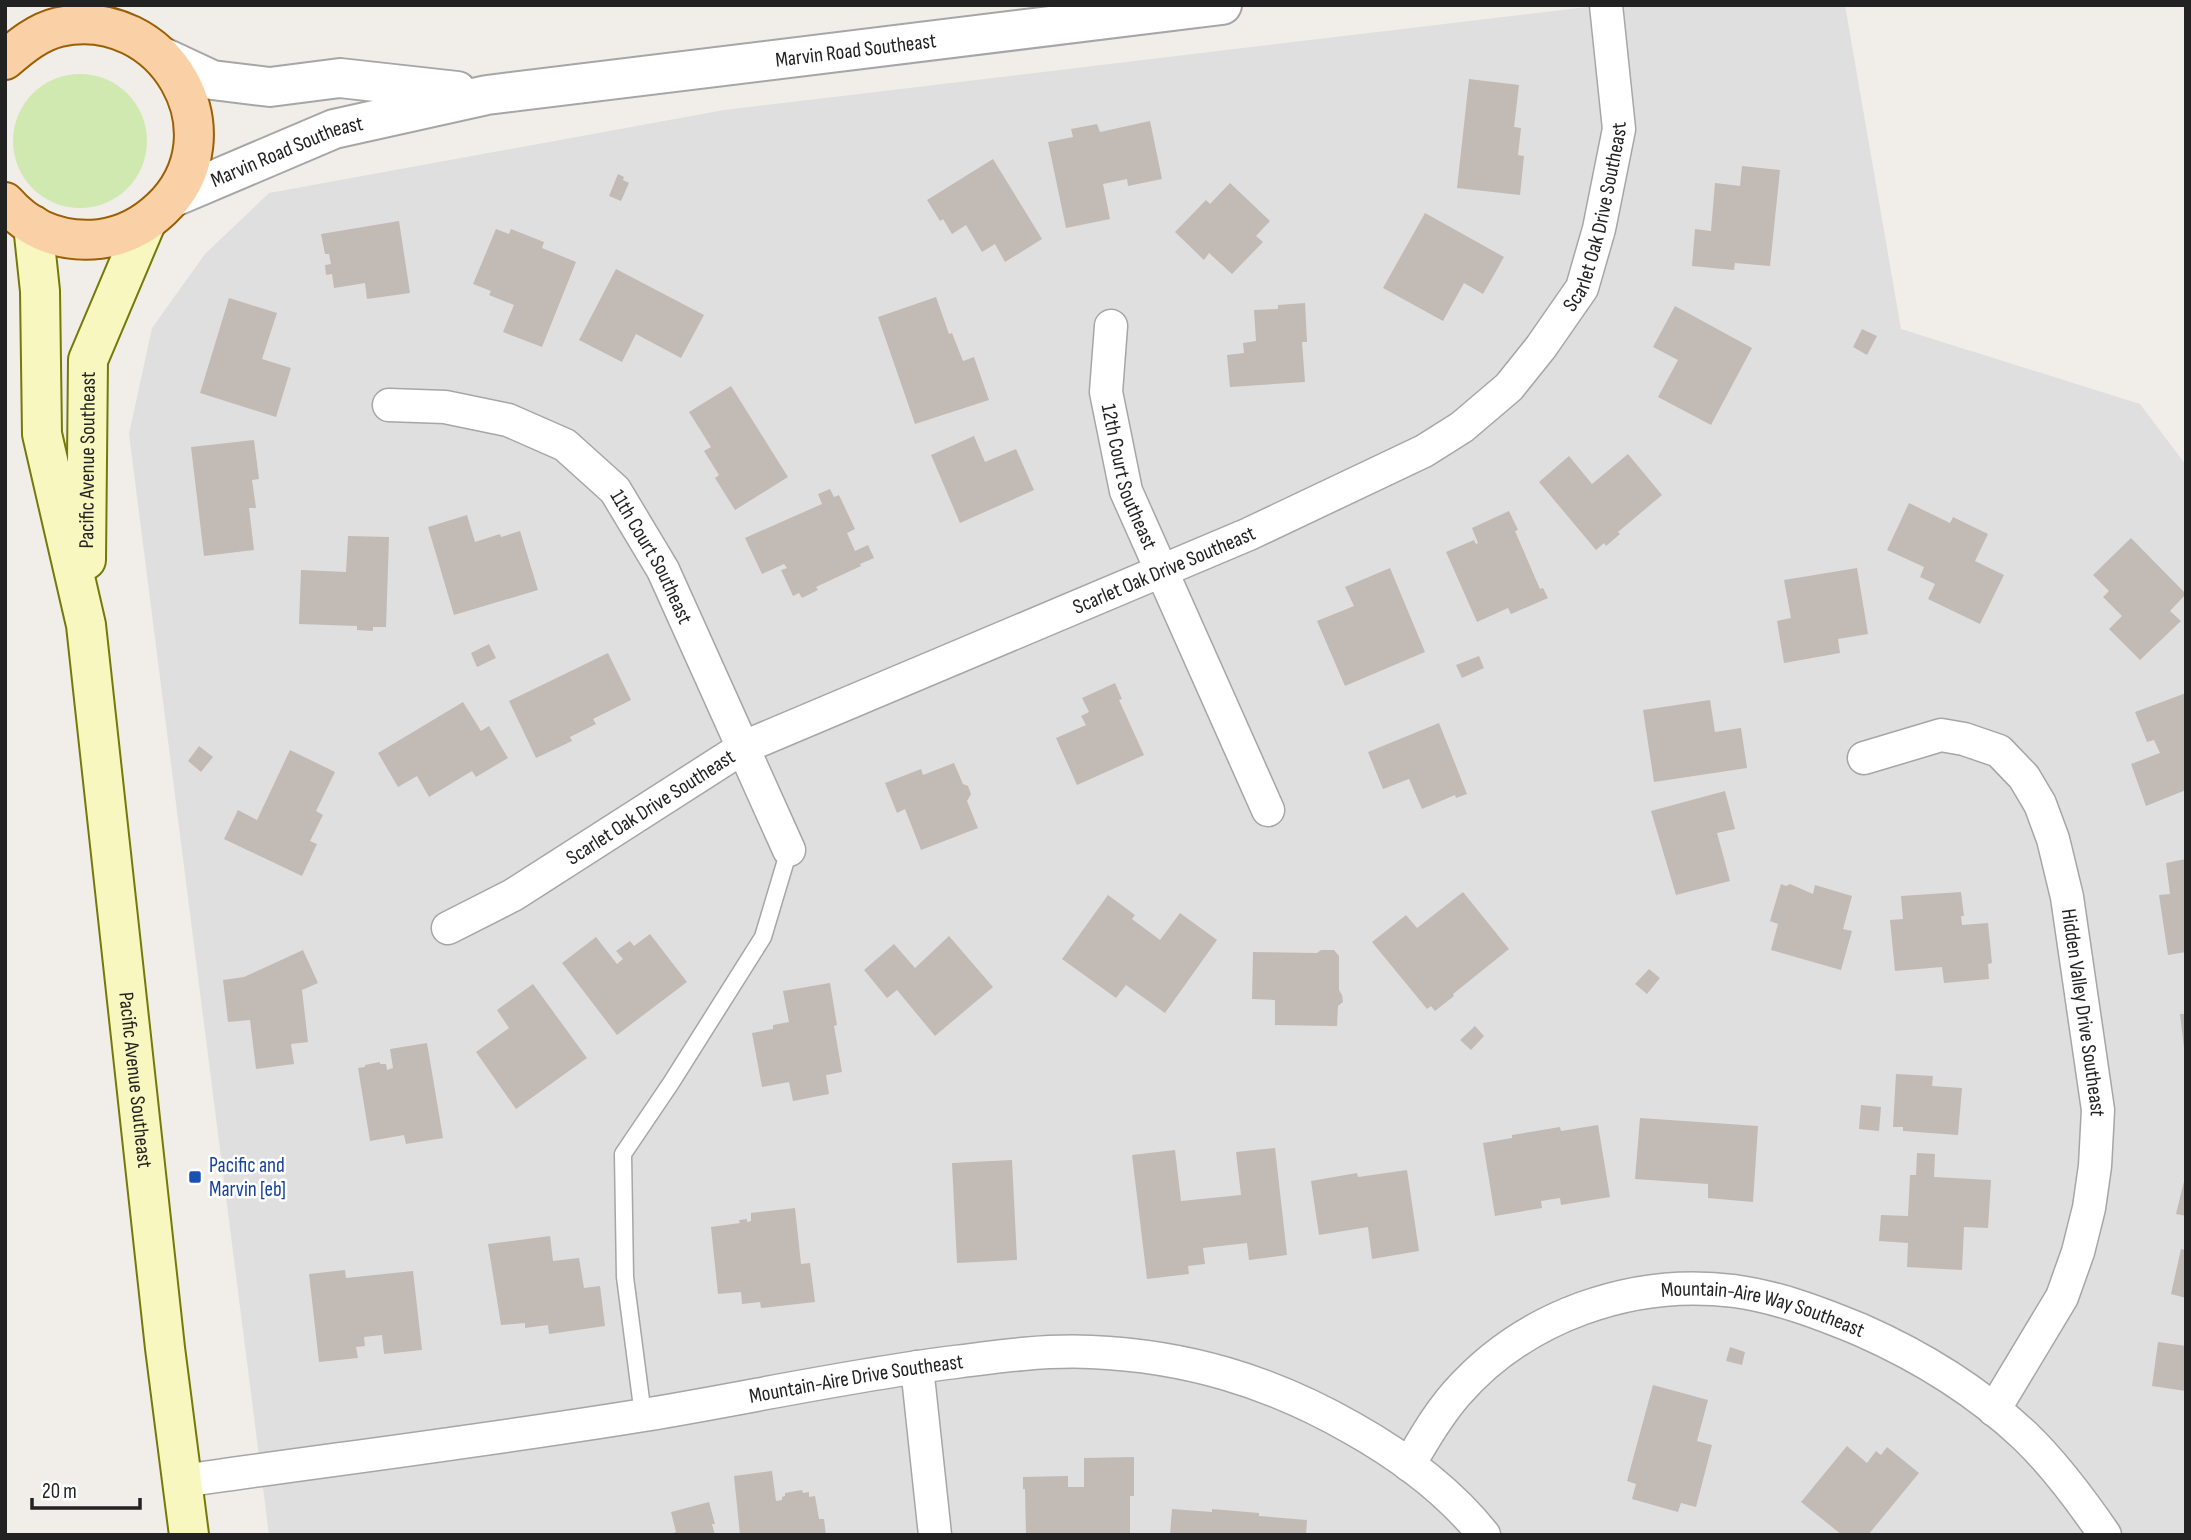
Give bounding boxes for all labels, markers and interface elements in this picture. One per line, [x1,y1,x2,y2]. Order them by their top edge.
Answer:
street label: Marvin Road Southeast [774,28,938,72]
street label: Marvin Road Southeast [207,110,365,192]
street label: Scarlet Oak Drive Southeast [1557,121,1631,316]
street label: Pacific Avenue Southeast [74,371,100,549]
street label: 12th Court Southeast [1096,402,1163,553]
street label: 11th Court Southeast [605,485,698,628]
street label: Scarlet Oak Drive Southeast [1069,520,1259,619]
street label: Scarlet Oak Drive Southeast [561,744,739,870]
street label: Hidden Valley Drive Southeast [2056,907,2110,1117]
street label: Pacific Avenue Southeast [114,991,158,1169]
place label: Pacific and Marvin [eb] [209,1153,286,1202]
marker: Pacific and Marvin [eb] [187,1169,203,1185]
street label: Mountain-Aire Way Southeast [1660,1276,1868,1343]
street label: Mountain-Aire Drive Southeast [747,1349,965,1408]
scale bar [32,1466,140,1510]
text: 20 m [42,1479,77,1504]

